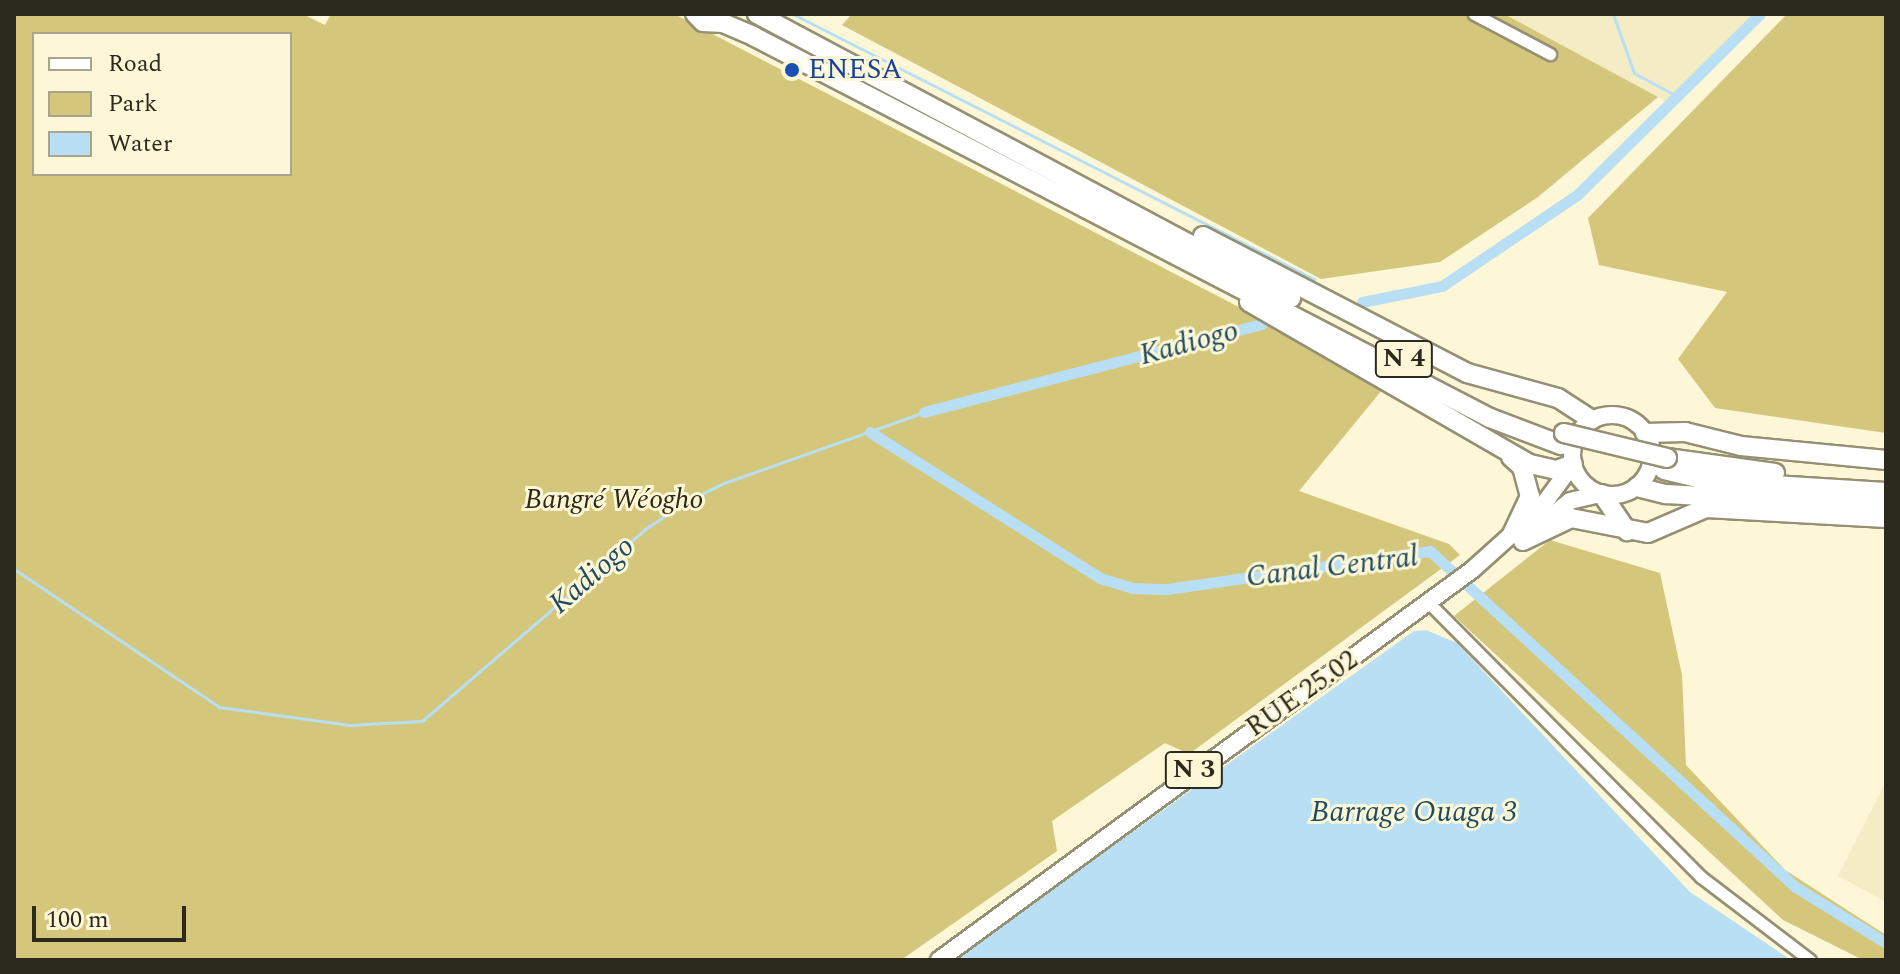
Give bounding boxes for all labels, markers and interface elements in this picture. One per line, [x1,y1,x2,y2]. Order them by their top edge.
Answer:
legend [32,32,292,176]
text: Road [108,46,162,82]
place label: ENESA [808,53,902,87]
marker: ENESA [783,61,801,79]
text: Park [108,86,158,122]
text: Water [108,126,172,162]
water label: Kadiogo [1136,313,1242,373]
road number: N 4 [1374,337,1434,381]
park label: Bangré Wéogho [525,483,703,517]
water label: Kadiogo [542,528,642,622]
water label: Canal Central [1244,539,1420,595]
street label: RUE 25.02 [1240,643,1364,745]
road number: N 3 [1164,748,1224,792]
water label: Barrage Ouaga 3 [1311,794,1517,830]
scale bar [36,890,190,940]
text: 100 m [46,902,109,938]

